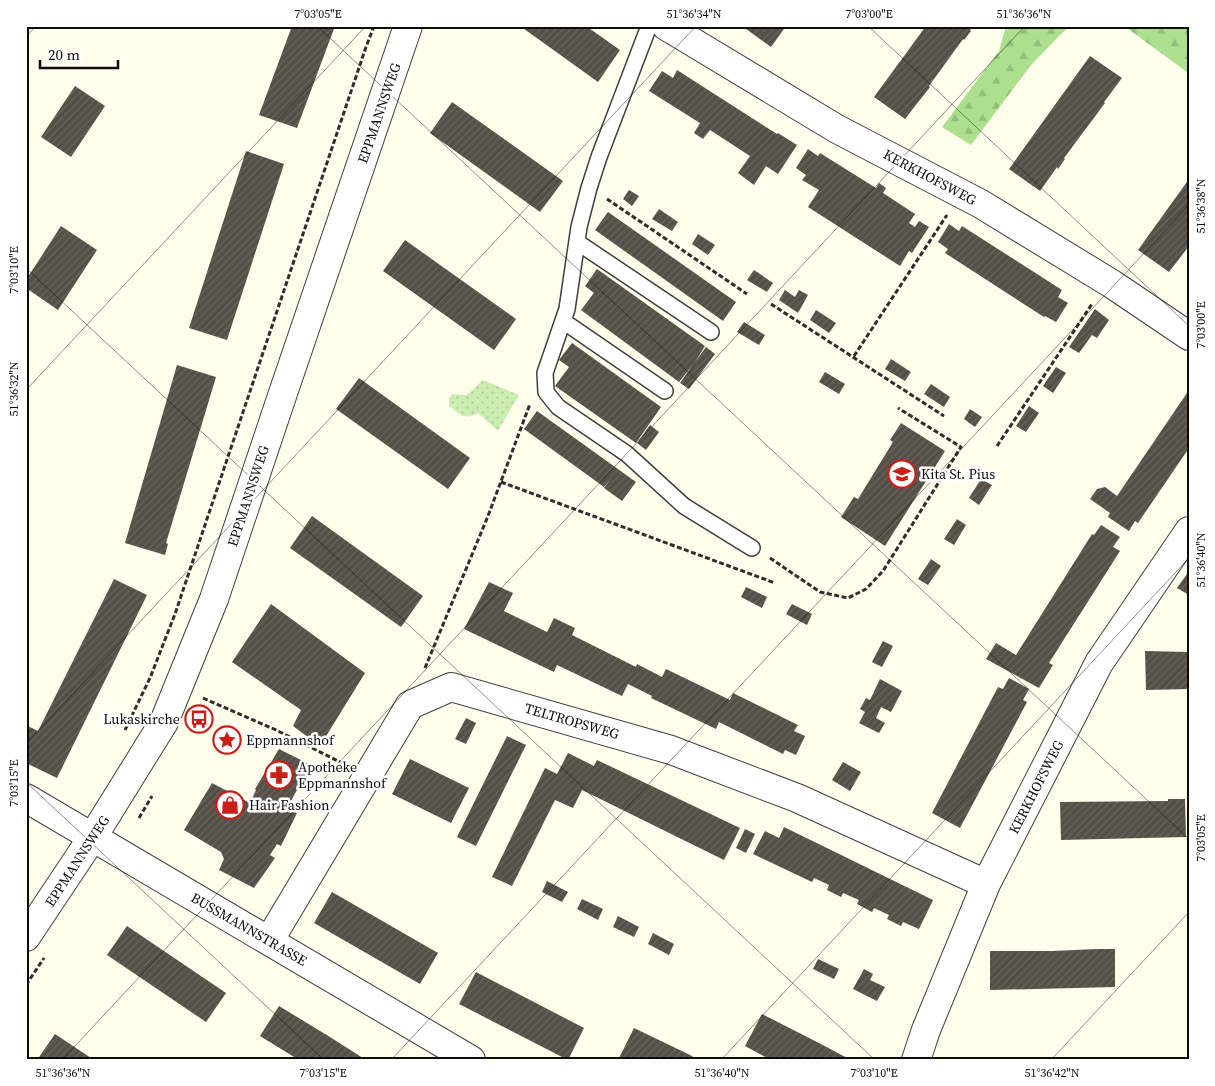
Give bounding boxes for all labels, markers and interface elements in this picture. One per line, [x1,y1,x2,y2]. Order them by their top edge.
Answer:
text: 7°03'05"E [294,6,342,22]
text: 51°36'34"N [666,6,722,22]
text: 7°03'00"E [845,6,893,22]
text: 51°36'36"N [996,6,1052,22]
scale bar [40,38,118,70]
text: 20 m [48,44,80,65]
street label: EPPMANNSWEG [352,60,406,166]
street label: KERKHOFSWEG [880,144,980,210]
text: 51°36'38"N [1193,178,1209,234]
text: 7°03'10"E [6,246,22,294]
text: 7°03'00"E [1193,301,1209,349]
text: 51°36'32"N [6,361,22,417]
street label: EPPMANNSWEG [222,442,274,549]
school or university icon: Kita St. Pius [887,459,917,489]
place label: Kita St. Pius [921,464,995,484]
text: 51°36'40"N [1193,532,1209,588]
street label: TELTROPSWEG [522,698,622,744]
bus stop icon: Lukaskirche [184,704,214,734]
place label: Lukaskirche [103,709,180,729]
place icon: Eppmannshof [212,725,242,755]
place label: Eppmannshof [246,730,335,750]
street label: KERKHOFSWEG [1004,736,1068,837]
place label: Apotheke Eppmannshof [298,757,387,793]
text: 7°03'15"E [6,759,22,807]
pharmacy icon: Apotheke Eppmannshof [264,760,294,790]
shop icon: Hair Fashion [215,790,245,820]
place label: Hair Fashion [249,795,330,815]
street label: EPPMANNSWEG [40,811,114,911]
text: 7°03'05"E [1193,814,1209,862]
street label: BUSSMANNSTRASSE [187,888,311,970]
text: 51°36'36"N [35,1065,91,1081]
text: 7°03'15"E [299,1065,347,1081]
text: 51°36'40"N [694,1065,750,1081]
text: 7°03'10"E [850,1065,898,1081]
text: 51°36'42"N [1024,1065,1080,1081]

